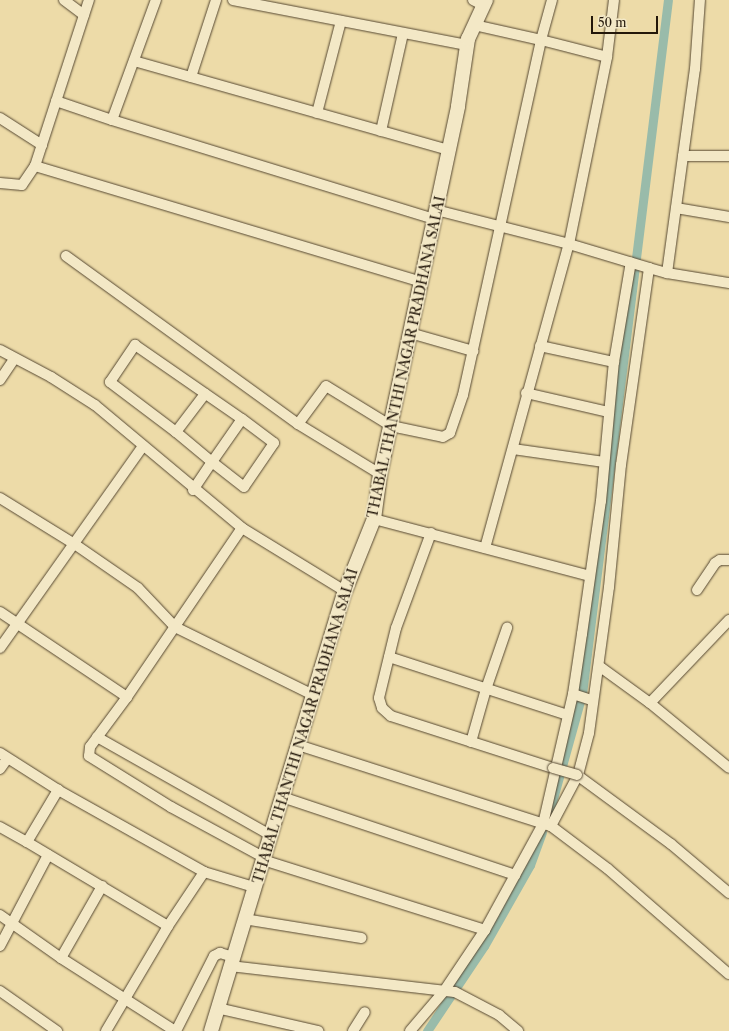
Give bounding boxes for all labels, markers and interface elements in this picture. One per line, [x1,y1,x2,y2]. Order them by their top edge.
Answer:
scale bar [593,8,660,34]
text: 50 m [598,15,627,30]
street label: THABAL THANTHI NAGAR PRADHANA SALAI [363,194,449,520]
street label: THABAL THANTHI NAGAR PRADHANA SALAI [249,565,361,887]

